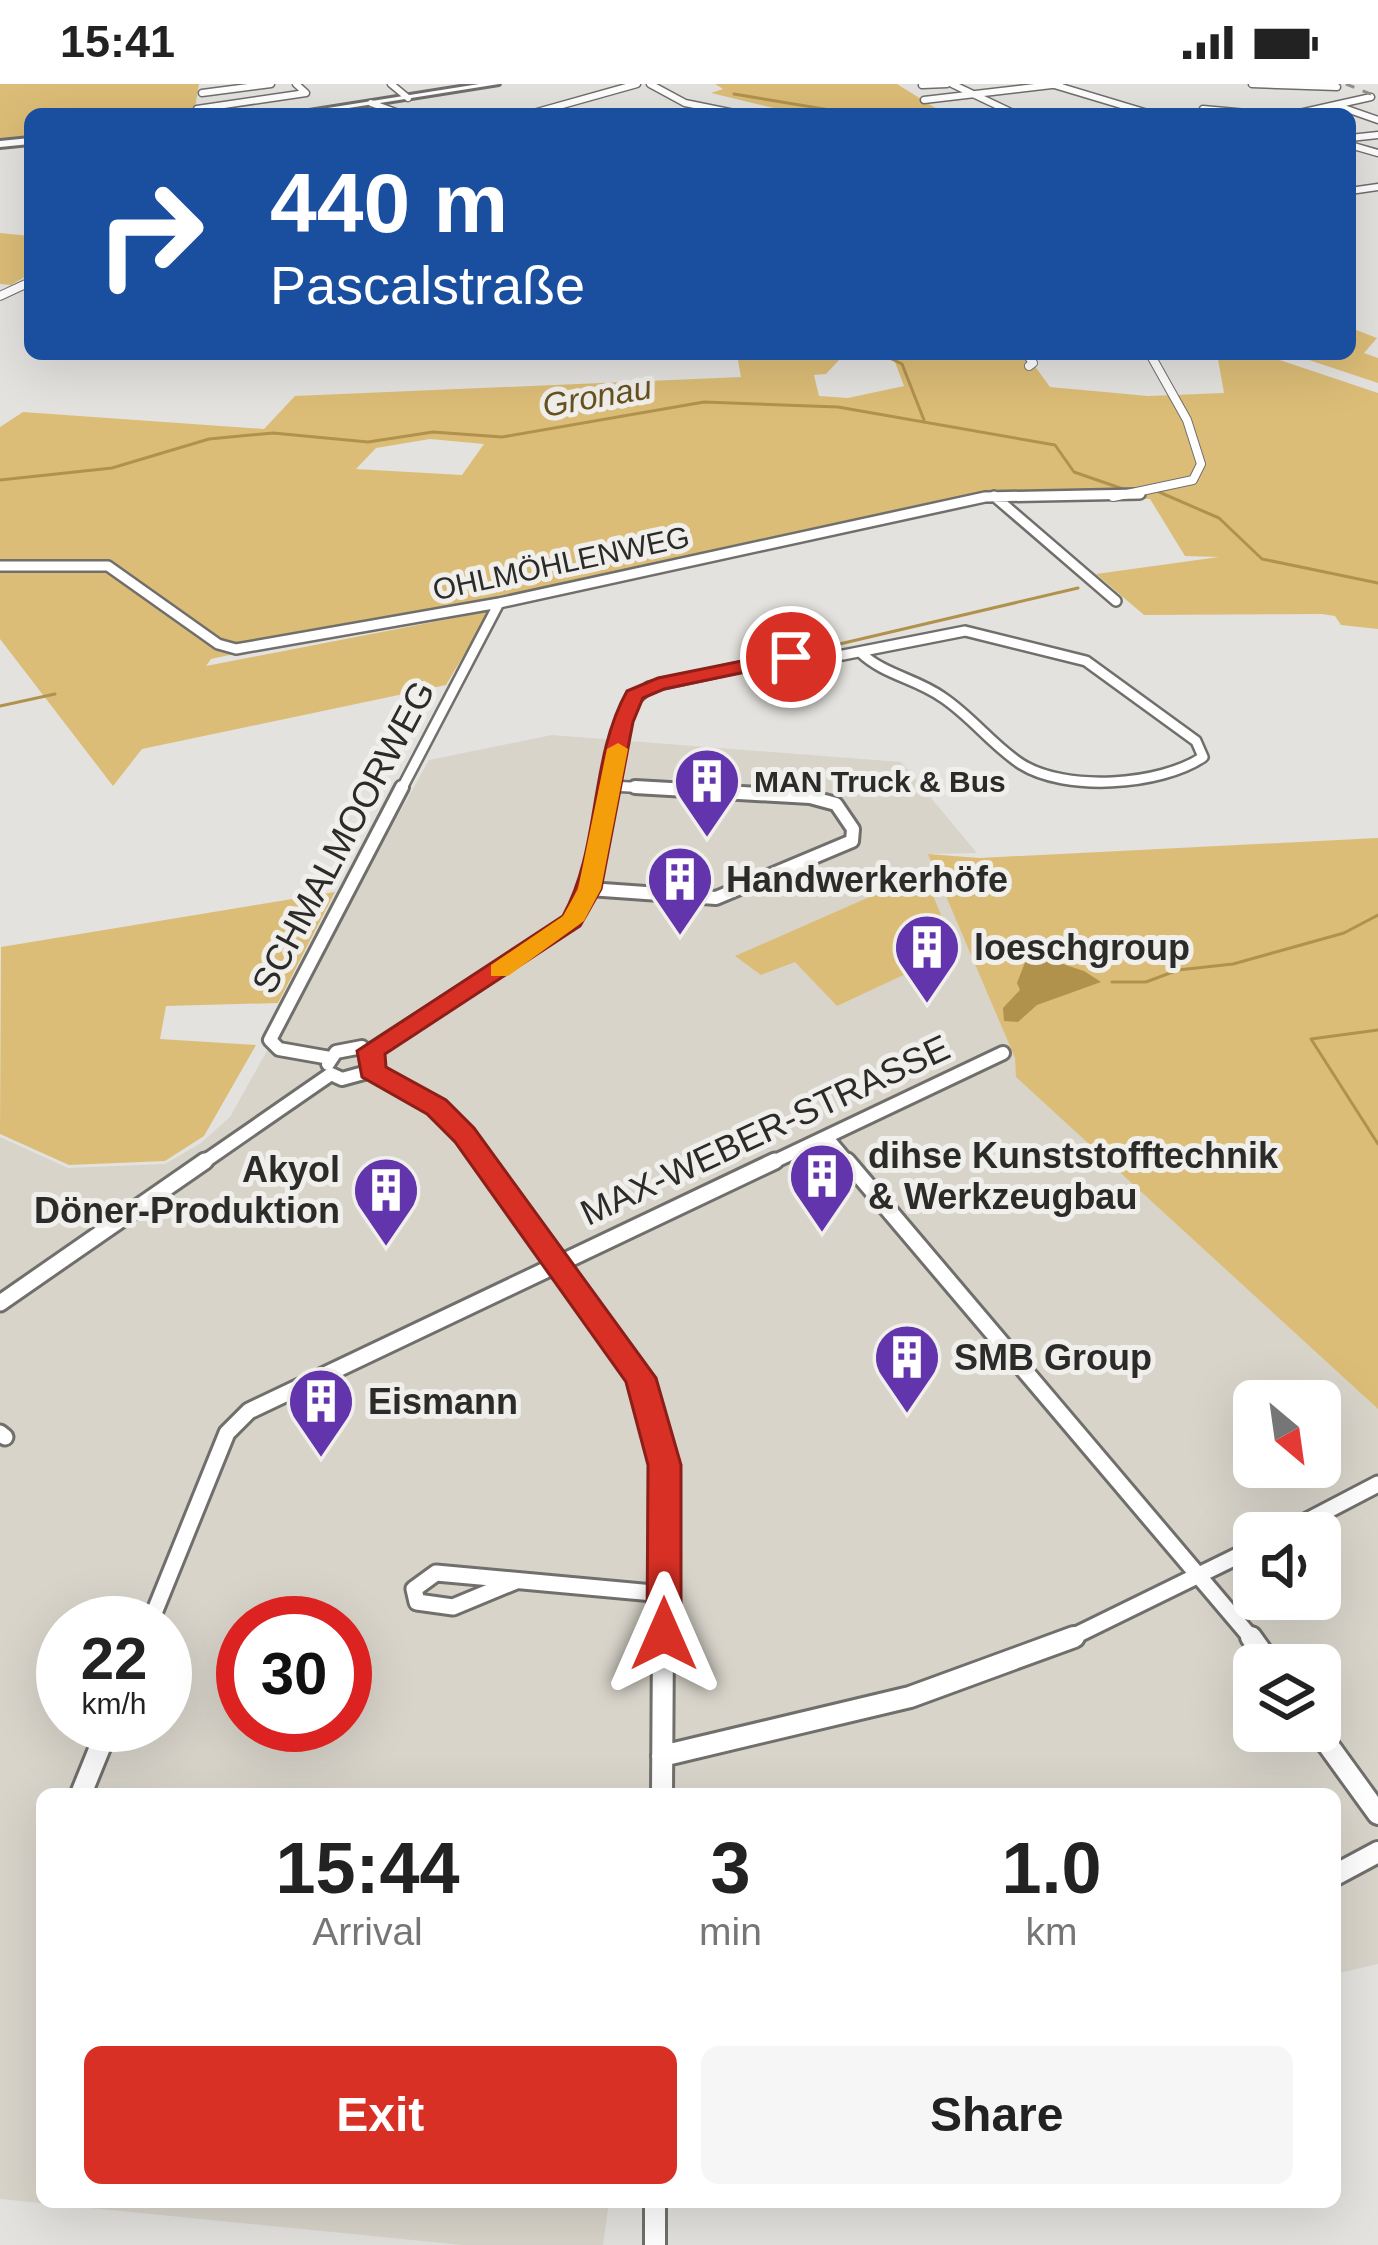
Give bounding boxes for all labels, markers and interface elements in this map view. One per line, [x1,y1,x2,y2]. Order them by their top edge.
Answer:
text: 15:41 [60,16,175,67]
icon: right [72,156,228,312]
text: 440 m [270,156,508,250]
text: Pascalstraße [270,255,585,315]
water label: Gronau [540,368,654,424]
street label: OHLMÖHLENWEG [430,520,692,606]
pin [740,606,842,708]
icon: arrive [758,624,824,690]
street label: SCHMALMOORWEG [243,674,443,1000]
building icon: MAN Truck & Bus [672,746,742,840]
place label: MAN Truck & Bus [754,765,1006,798]
building icon: Handwerkerhöfe [645,844,715,938]
place label: Handwerkerhöfe [726,859,1008,900]
building icon: loeschgroup [892,912,962,1006]
place label: loeschgroup [974,927,1190,968]
street label: MAX-WEBER-STRASSE [574,1026,956,1234]
place label: dihse Kunststofftechnik & Werkzeugbau [868,1135,1279,1217]
building icon: dihse Kunststofftechnik & Werkzeugbau [787,1141,857,1235]
place label: Akyol Döner-Produktion [34,1149,340,1231]
building icon: Akyol Döner-Produktion [351,1155,421,1249]
building icon: SMB Group [872,1322,942,1416]
place label: SMB Group [954,1337,1152,1378]
building icon: Eismann [286,1366,356,1460]
north arrow [1233,1380,1341,1488]
map controls [1233,1380,1341,1752]
place label: Eismann [368,1381,518,1422]
button: sound [1233,1512,1341,1620]
position arrow [601,1571,727,1697]
speed limit sign: 30 [216,1596,372,1752]
text: 22 [81,1625,147,1692]
button: layers [1233,1644,1341,1752]
text: km/h [81,1687,147,1720]
text: 15:44 [275,1828,460,1908]
text: 3 [710,1828,751,1908]
text: 1.0 [1001,1828,1102,1908]
text: Arrival [312,1910,423,1953]
text: min [699,1910,762,1953]
text: km [1025,1910,1077,1953]
button: Exit [84,2046,677,2184]
button: Share [701,2046,1293,2184]

